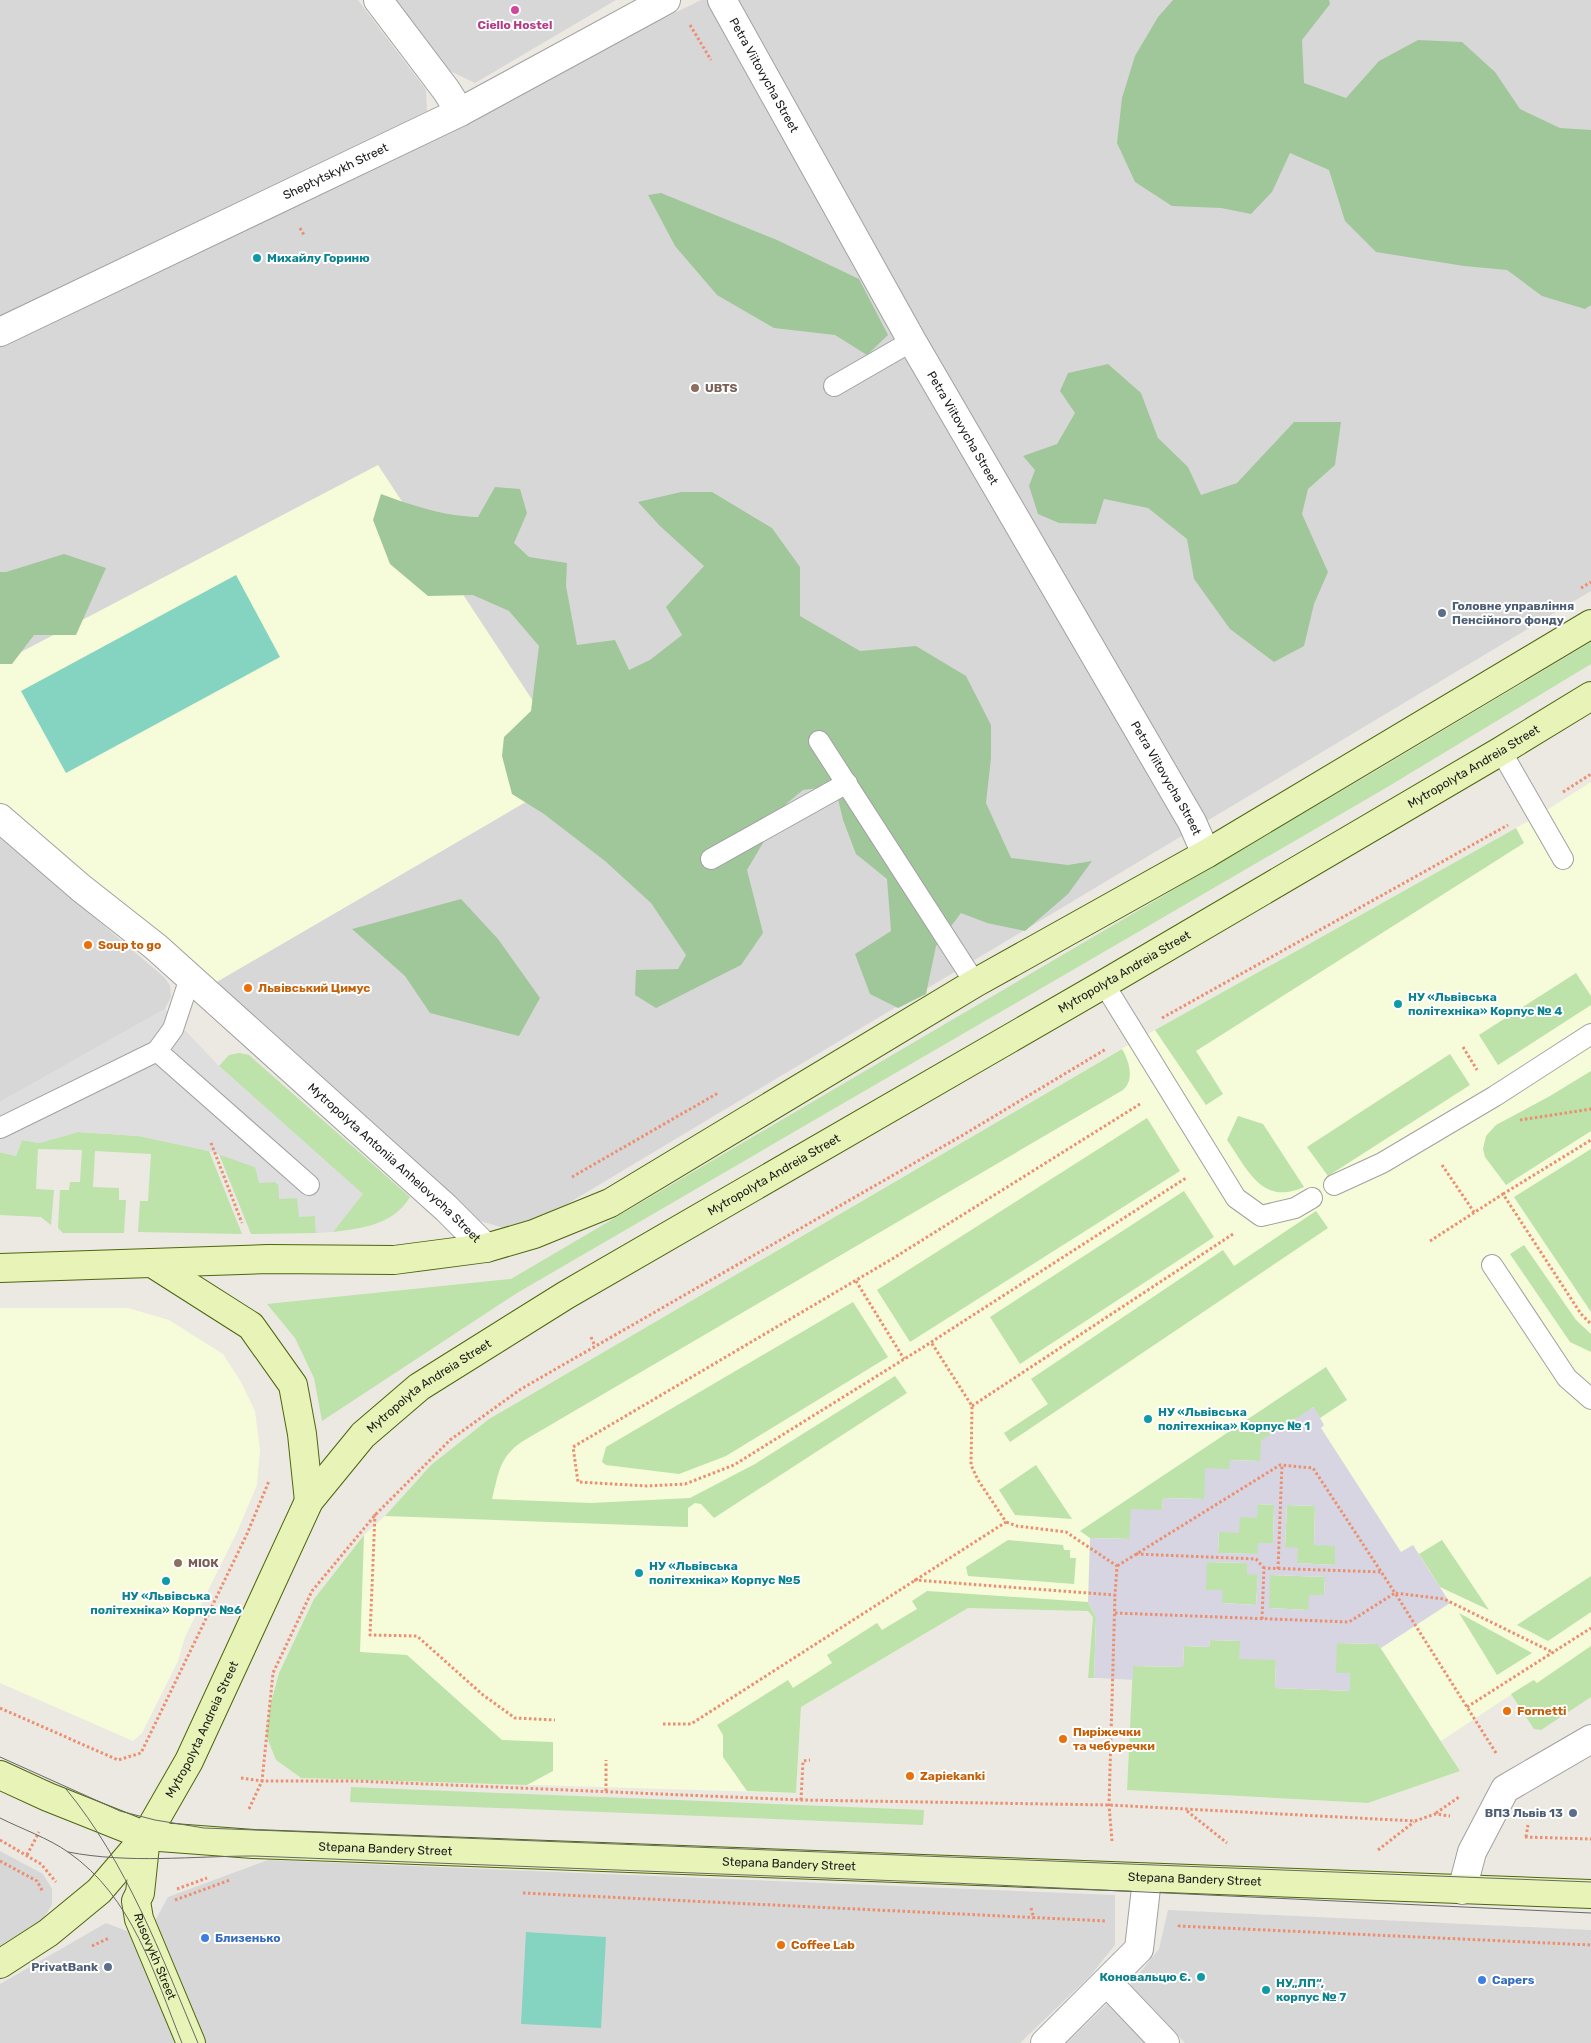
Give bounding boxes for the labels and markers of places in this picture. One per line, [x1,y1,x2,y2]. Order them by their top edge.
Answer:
marker: Сiello Hostel [509,4,521,16]
place label: Сiello Hostel [478,18,552,32]
place label: Михайлу Гориню [267,251,370,265]
marker: Михайлу Гориню [251,252,263,264]
place label: UBTS [705,381,738,395]
marker: UBTS [689,382,701,394]
place label: Головне управління Пенсійного фонду [1452,599,1574,627]
marker: Головне управління Пенсійного фонду [1436,607,1448,619]
place label: Soup to go [98,938,161,952]
marker: Soup to go [82,939,94,951]
place label: Львівський Цимус [258,981,370,995]
marker: Львівський Цимус [242,982,254,994]
place label: НУ «Львівська політехніка» Корпус № 4 [1408,990,1562,1018]
marker: НУ «Львівська політехніка» Корпус № 4 [1392,998,1404,1010]
place label: НУ «Львівська політехніка» Корпус № 1 [1158,1405,1310,1433]
marker: НУ «Львівська політехніка» Корпус № 1 [1142,1413,1154,1425]
place label: МІОК [188,1556,219,1570]
marker: МІОК [172,1557,184,1569]
place label: НУ «Львівська політехніка» Корпус №5 [649,1559,801,1587]
marker: НУ «Львівська політехніка» Корпус №5 [633,1567,645,1579]
marker: НУ «Львівська політехніка» Корпус №6 [160,1575,172,1587]
place label: НУ «Львівська політехніка» Корпус №6 [90,1589,242,1617]
place label: Fornetti [1517,1704,1567,1718]
marker: Fornetti [1501,1705,1513,1717]
place label: Пиріжечки та чебуречки [1073,1725,1155,1753]
marker: Пиріжечки та чебуречки [1057,1733,1069,1745]
place label: Zapiekanki [920,1769,985,1783]
marker: Zapiekanki [904,1770,916,1782]
place label: ВПЗ Львів 13 [1485,1806,1563,1820]
marker: ВПЗ Львів 13 [1567,1807,1579,1819]
place label: Близенько [215,1931,281,1945]
marker: Близенько [199,1932,211,1944]
place label: Coffee Lab [791,1938,855,1952]
marker: Coffee Lab [775,1939,787,1951]
place label: PrivatBank [31,1960,98,1974]
marker: PrivatBank [102,1961,114,1973]
place label: Коновальцю Є. [1099,1970,1191,1984]
marker: Коновальцю Є. [1195,1971,1207,1983]
place label: Capers [1492,1973,1535,1987]
marker: Capers [1476,1974,1488,1986]
place label: НУ„ЛП“, корпус № 7 [1276,1976,1346,2004]
marker: НУ„ЛП“, корпус № 7 [1260,1984,1272,1996]

